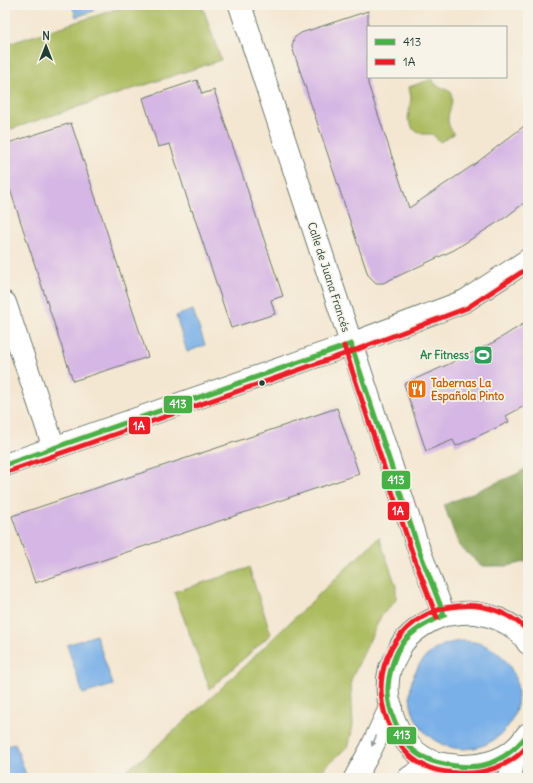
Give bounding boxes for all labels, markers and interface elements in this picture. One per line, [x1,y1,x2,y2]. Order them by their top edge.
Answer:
north arrow [26,26,66,66]
legend [367,26,507,78]
text: N [42,29,50,43]
text: 413 [403,34,422,49]
text: 1A [403,54,416,69]
street label: Calle de Juana Francés [305,220,353,334]
sports icon: Ar Fitness [472,344,494,366]
place label: Ar Fitness [420,348,469,362]
place label: Tabernas La Española Pinto [431,376,504,404]
unlabelled marker [257,378,267,388]
restaurant icon: Tabernas La Española Pinto [406,378,428,400]
line badge: 413 [163,395,193,414]
text: 413 [170,397,186,411]
line badge: 1A [128,416,151,435]
text: 1A [133,419,145,433]
line badge: 413 [381,470,411,490]
text: 413 [388,473,404,487]
line badge: 1A [387,501,410,521]
text: 1A [392,504,404,518]
line badge: 413 [386,726,417,745]
text: 413 [394,728,410,742]
one-way arrow [371,736,377,748]

